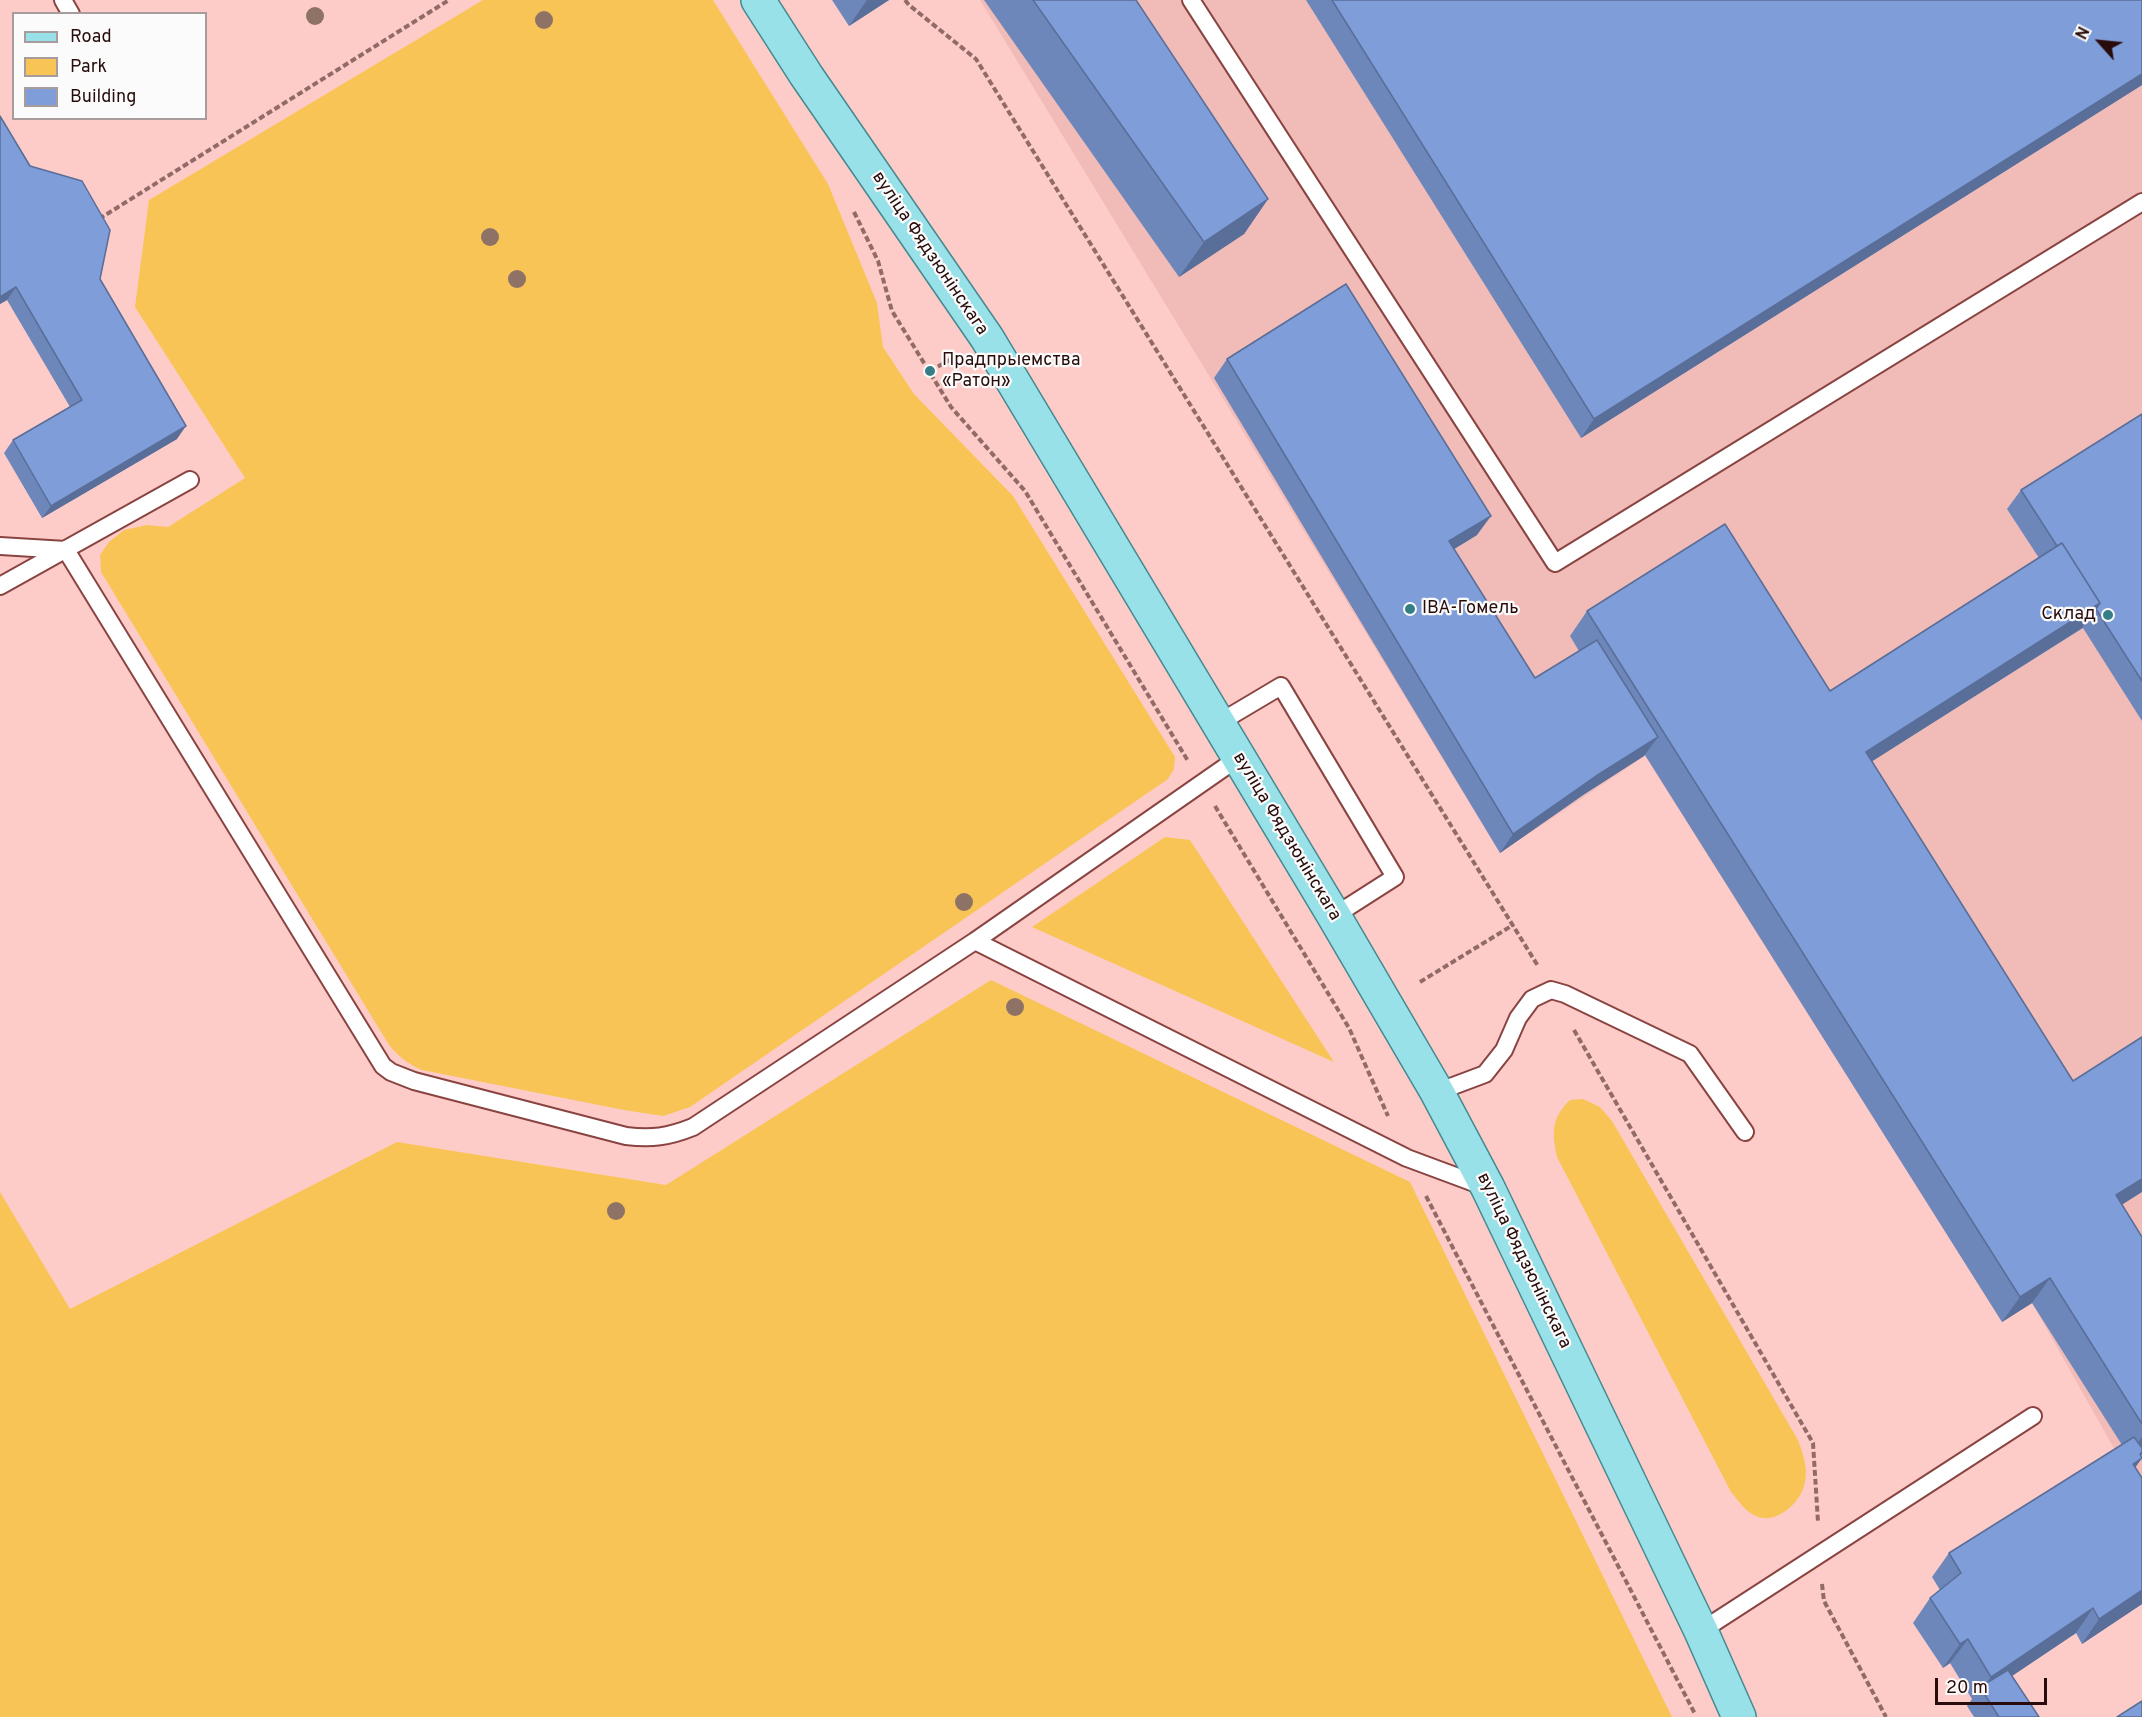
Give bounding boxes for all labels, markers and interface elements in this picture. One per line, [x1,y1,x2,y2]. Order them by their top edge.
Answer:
legend [12,12,207,120]
north arrow [2070,12,2130,72]
text: N [2072,24,2095,43]
text: Road [70,26,112,49]
text: Park [70,56,107,79]
text: Building [70,86,136,109]
street label: вуліца Фядзюнінскага [866,168,992,340]
place label: Прадпрыемства «Ратон» [942,350,1080,392]
marker: Прадпрыемства «Ратон» [923,364,937,378]
place label: IBA-Гомель [1422,598,1519,620]
marker: IBA-Гомель [1403,602,1417,616]
place label: Склад [2041,604,2096,626]
marker: Склад [2101,608,2115,622]
street label: вуліца Фядзюнінскага [1227,749,1345,925]
street label: вуліца Фядзюнінскага [1471,1170,1575,1352]
scale bar [1938,1666,2050,1704]
text: 20 m [1946,1677,1988,1700]

